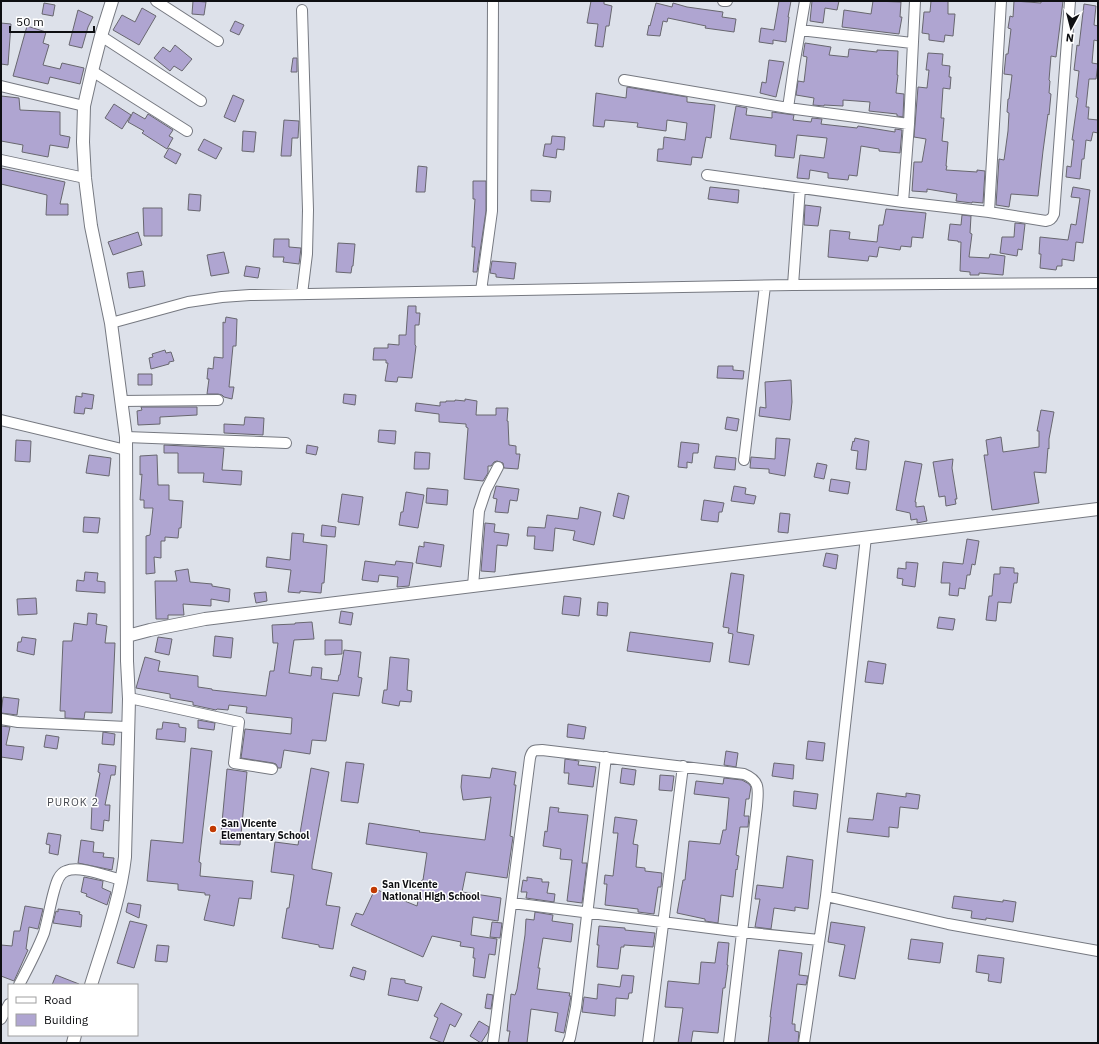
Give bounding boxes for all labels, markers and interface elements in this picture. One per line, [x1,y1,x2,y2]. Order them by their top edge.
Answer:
scale bar [10,8,94,34]
north arrow [1051,8,1091,48]
text: 50 m [16,14,44,29]
text: N [1065,30,1075,45]
district label: PUROK 2 [47,795,99,809]
place label: San Vicente Elementary School [221,817,309,842]
marker: San Vicente Elementary School [208,824,218,834]
place label: San Vicente National High School [382,878,480,903]
marker: San Vicente National High School [369,885,379,895]
legend [8,984,138,1036]
text: Road [44,992,72,1007]
text: Building [44,1012,89,1027]

